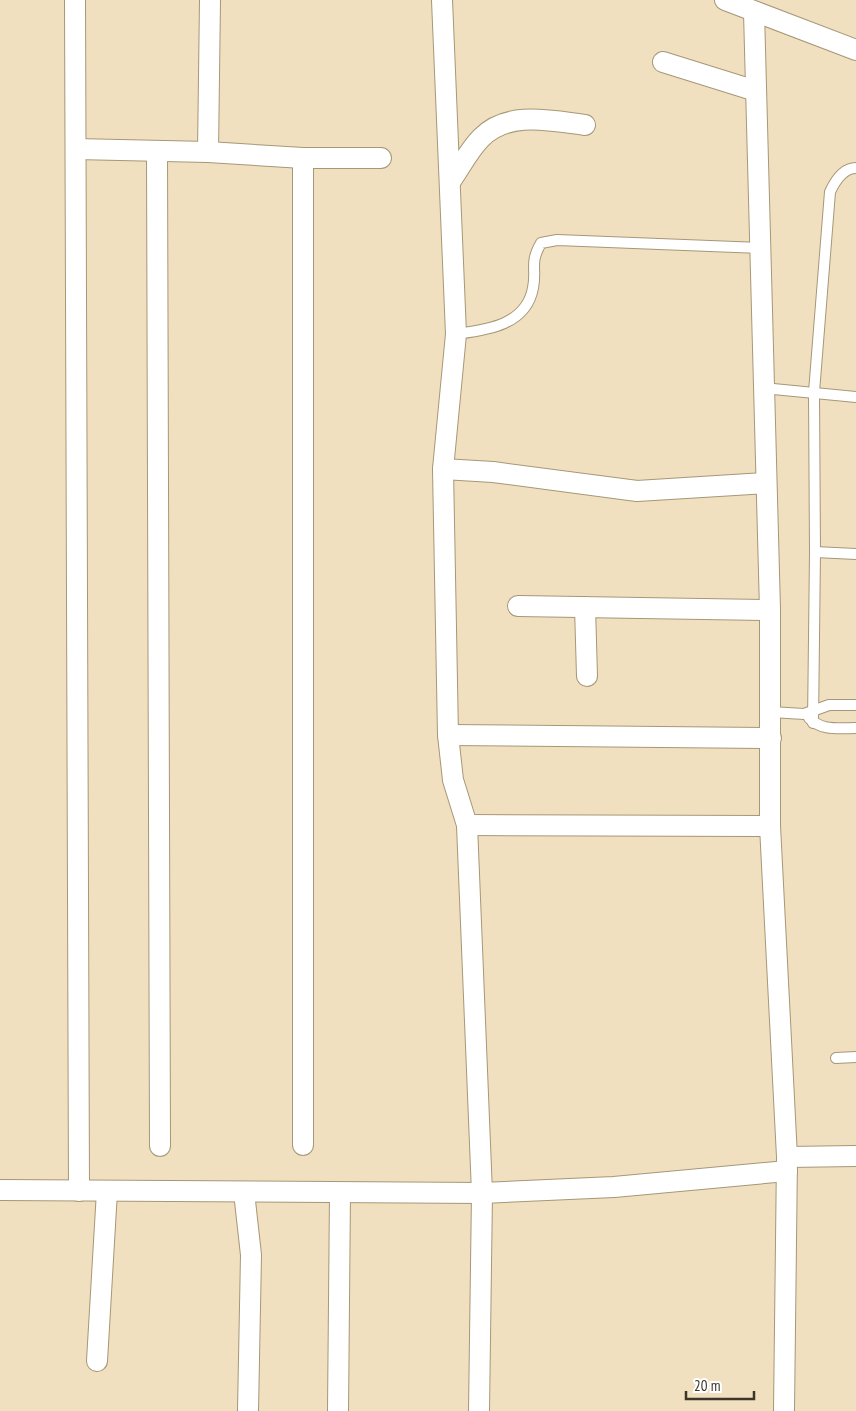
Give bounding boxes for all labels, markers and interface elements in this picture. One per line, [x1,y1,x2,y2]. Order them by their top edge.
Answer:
scale bar [686,1368,754,1400]
text: 20 m [694,1376,720,1395]

